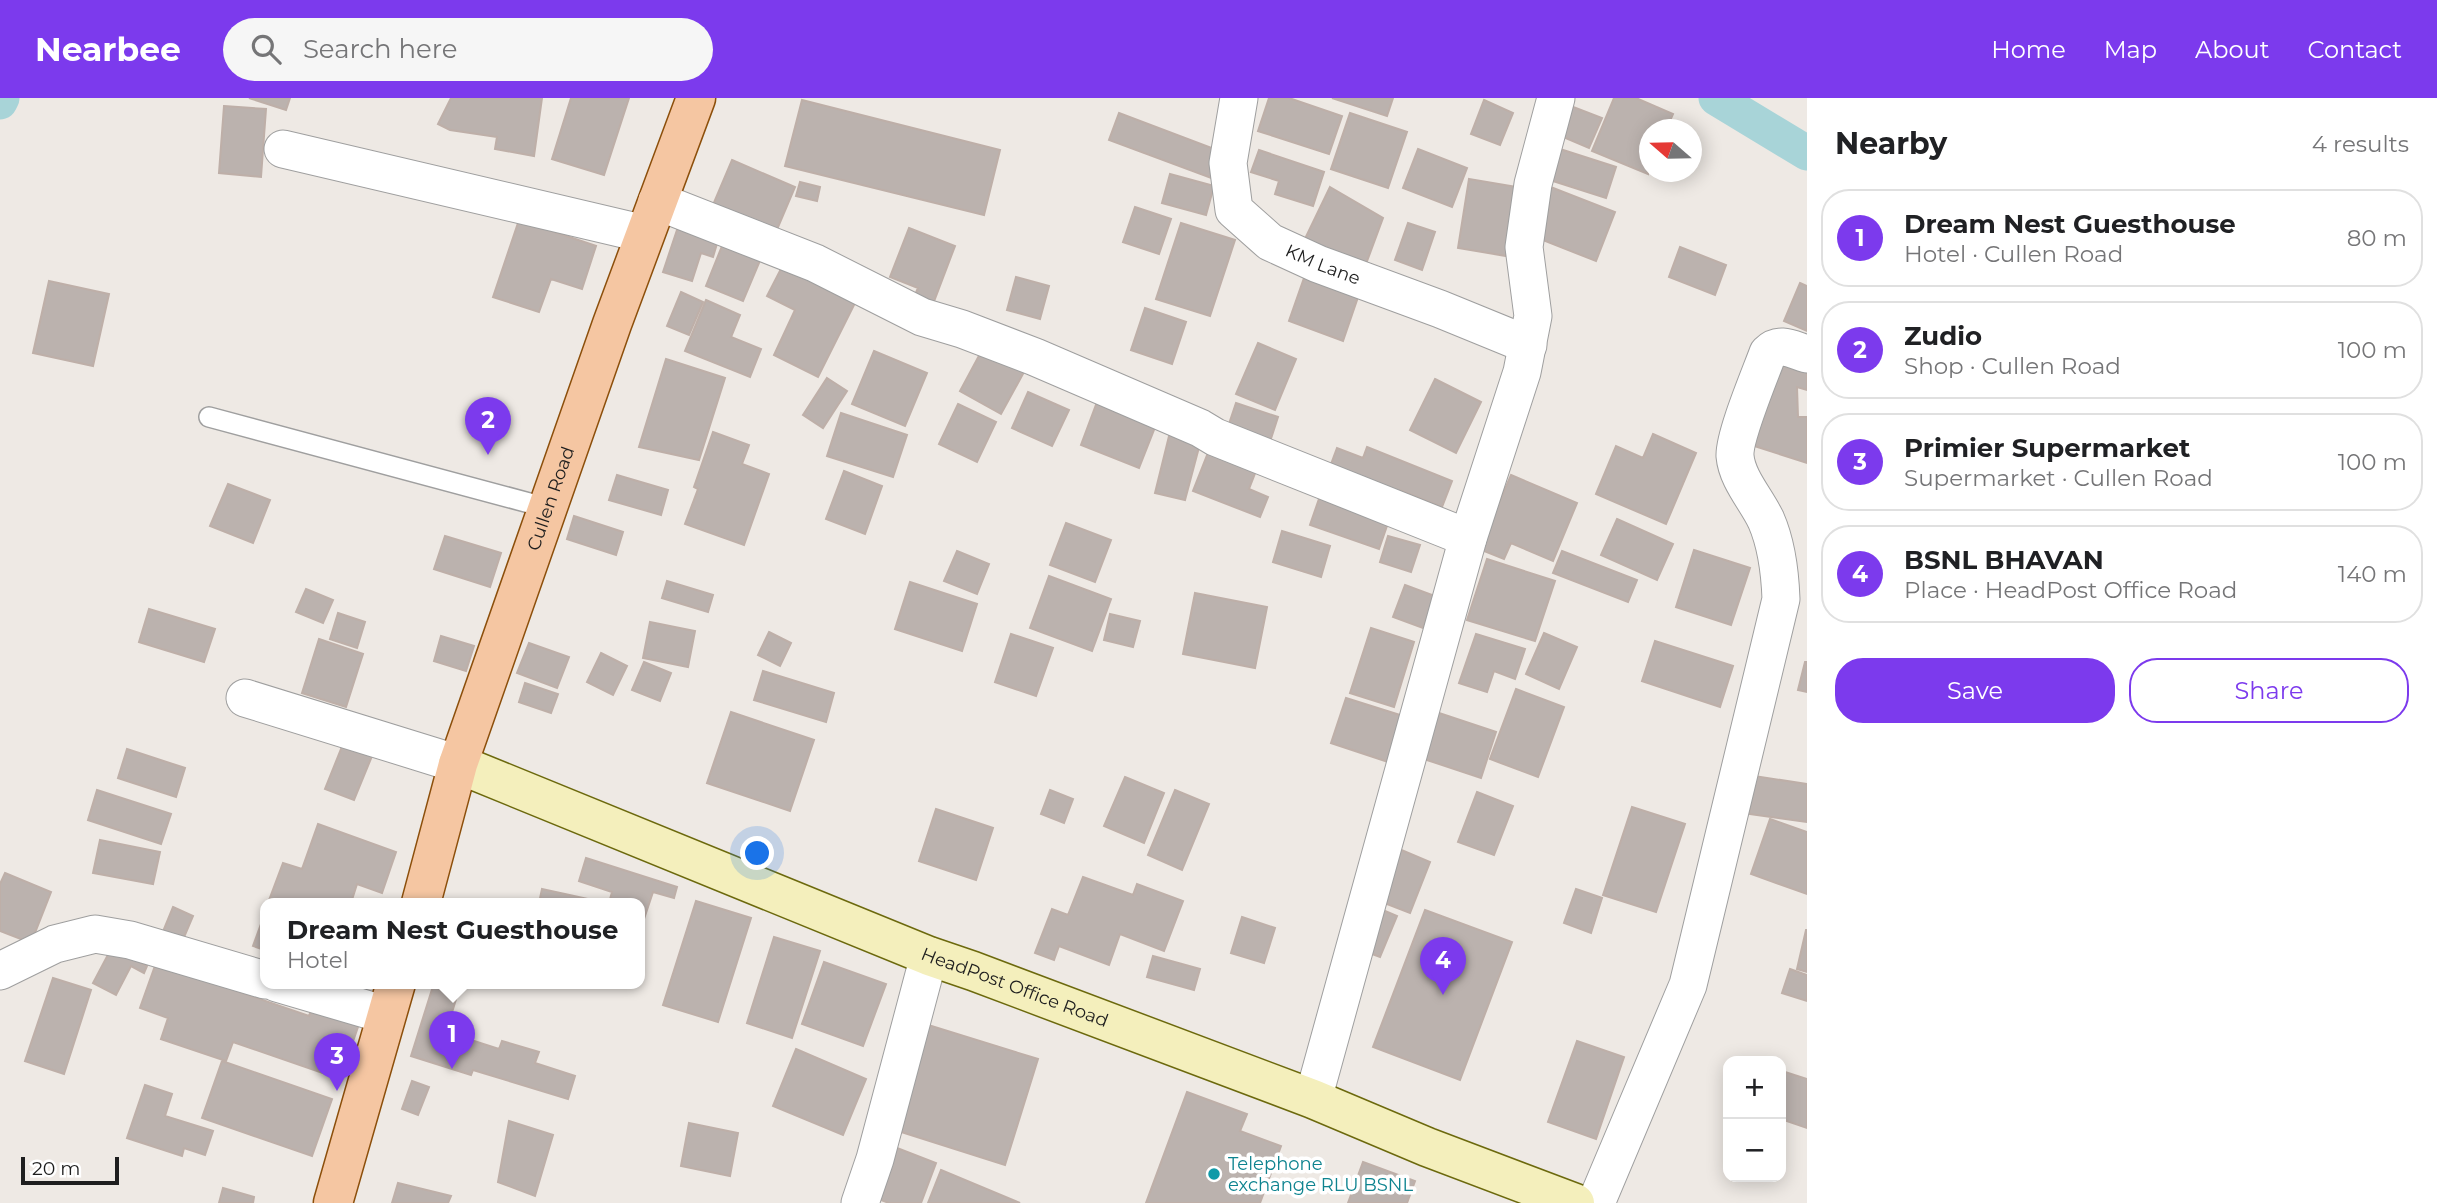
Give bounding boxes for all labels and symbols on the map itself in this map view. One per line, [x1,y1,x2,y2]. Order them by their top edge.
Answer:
north arrow [1639,119,1702,182]
street label: KM Lane [1282,240,1363,290]
pin: 2 [465,397,511,455]
street label: Cullen Road [522,443,579,554]
your location [740,836,774,870]
pin: 4 [1420,937,1466,995]
street label: HeadPost Office Road [918,943,1111,1032]
pin: 1 [429,1011,475,1069]
pin: 3 [314,1033,360,1091]
place label: Telephone exchange RLU BSNL [1228,1153,1413,1196]
scale bar [21,1154,119,1186]
marker: Telephone exchange RLU BSNL [1206,1166,1222,1182]

